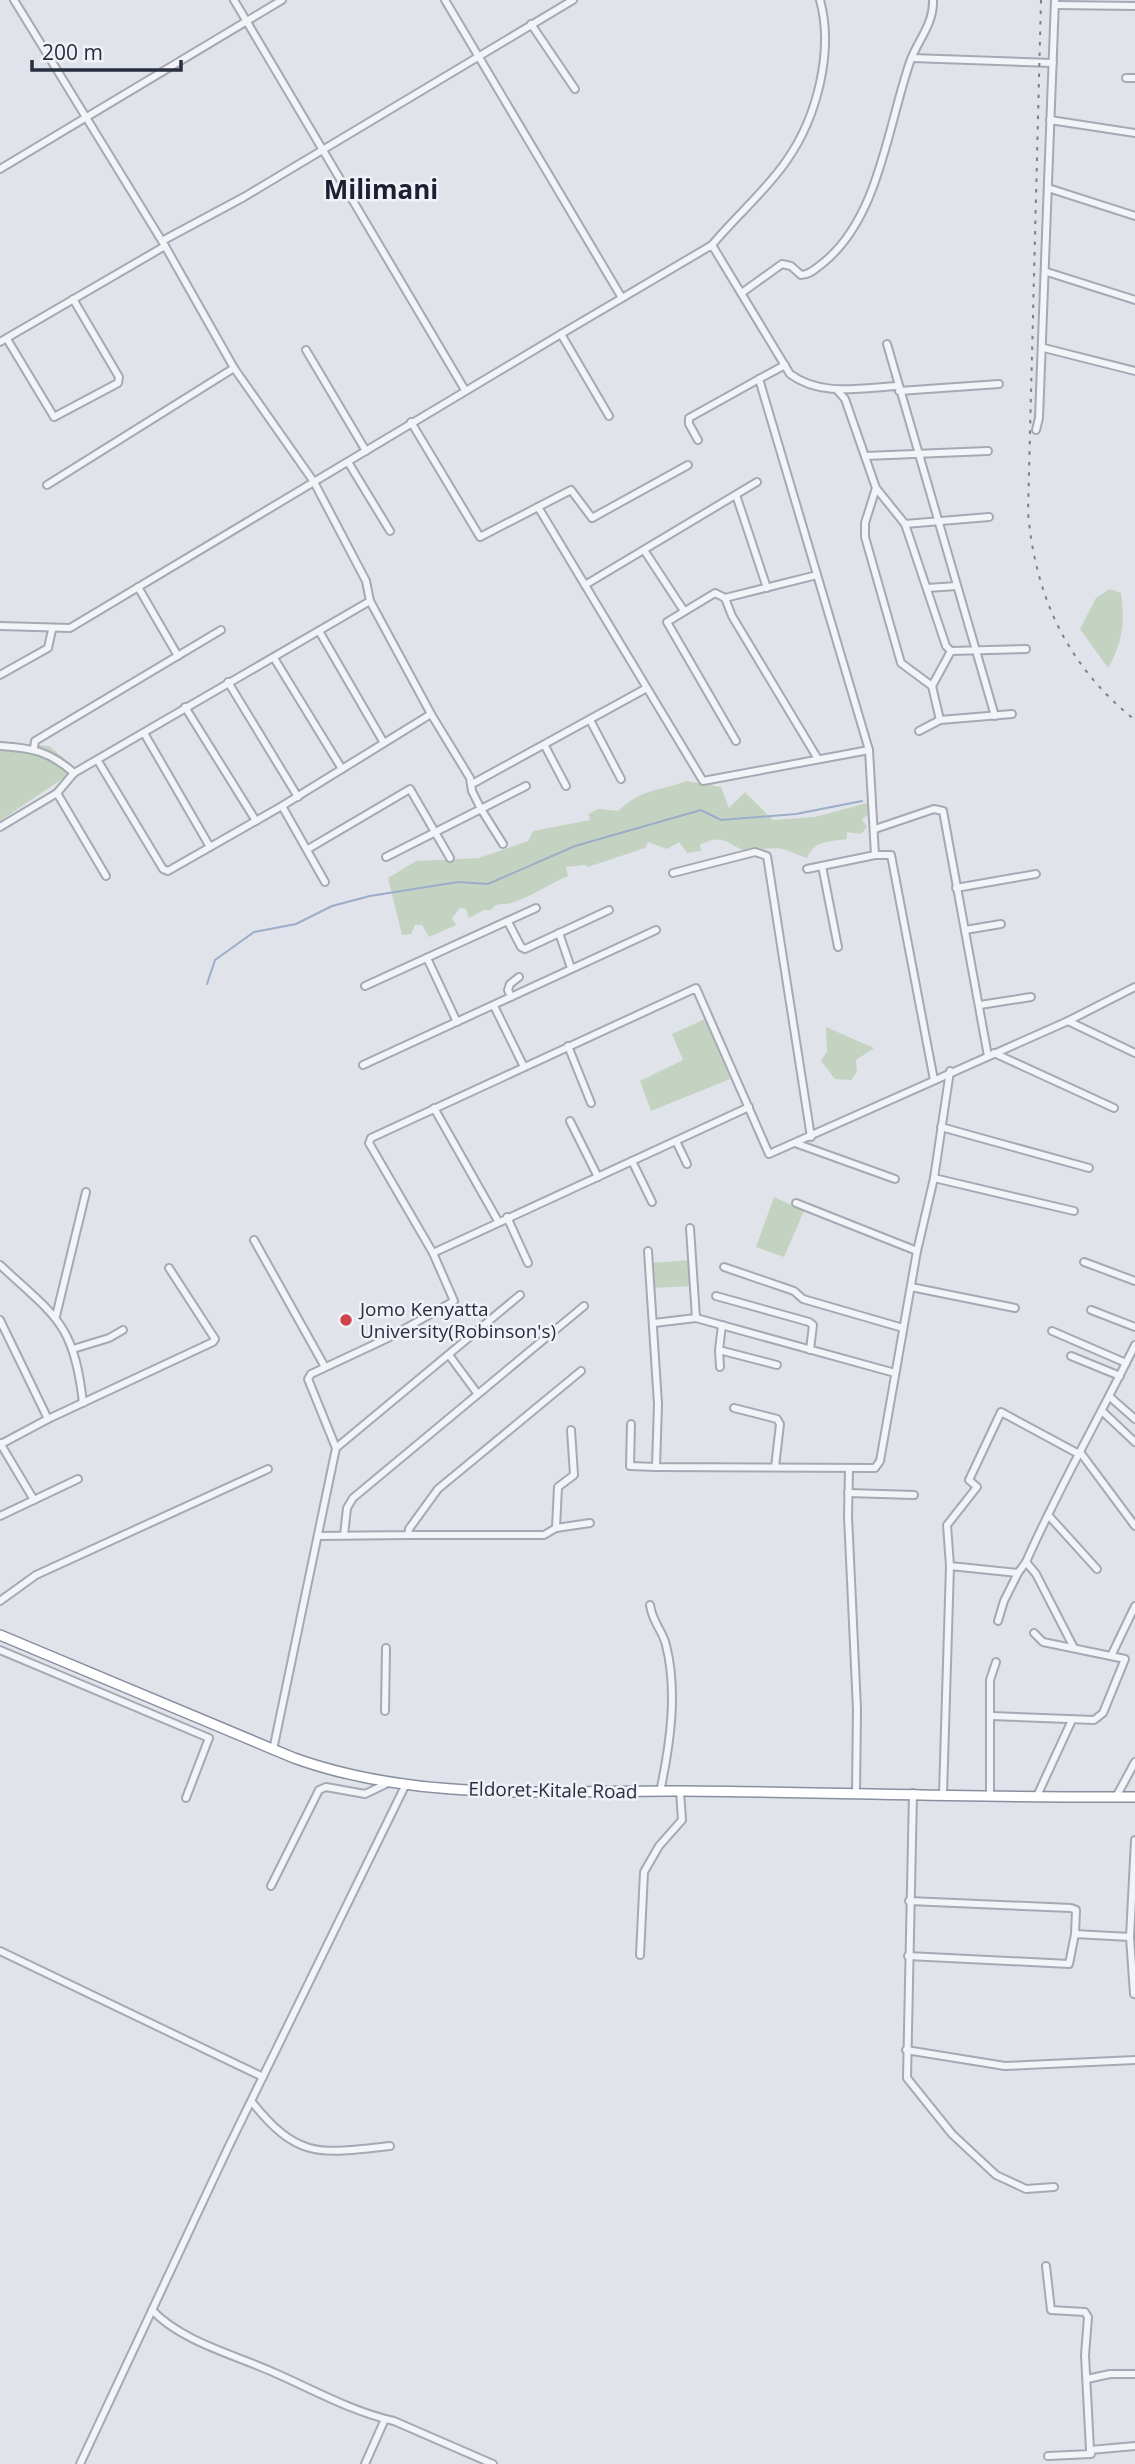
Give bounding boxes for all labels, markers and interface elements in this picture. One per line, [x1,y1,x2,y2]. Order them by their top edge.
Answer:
scale bar [32,28,180,72]
text: 200 m [42,38,103,66]
district label: Milimani [324,171,438,207]
place label: Jomo Kenyatta University(Robinson's) [358,1296,556,1344]
marker: Jomo Kenyatta University(Robinson's) [338,1312,354,1328]
street label: Eldoret-Kitale Road [468,1776,638,1804]

